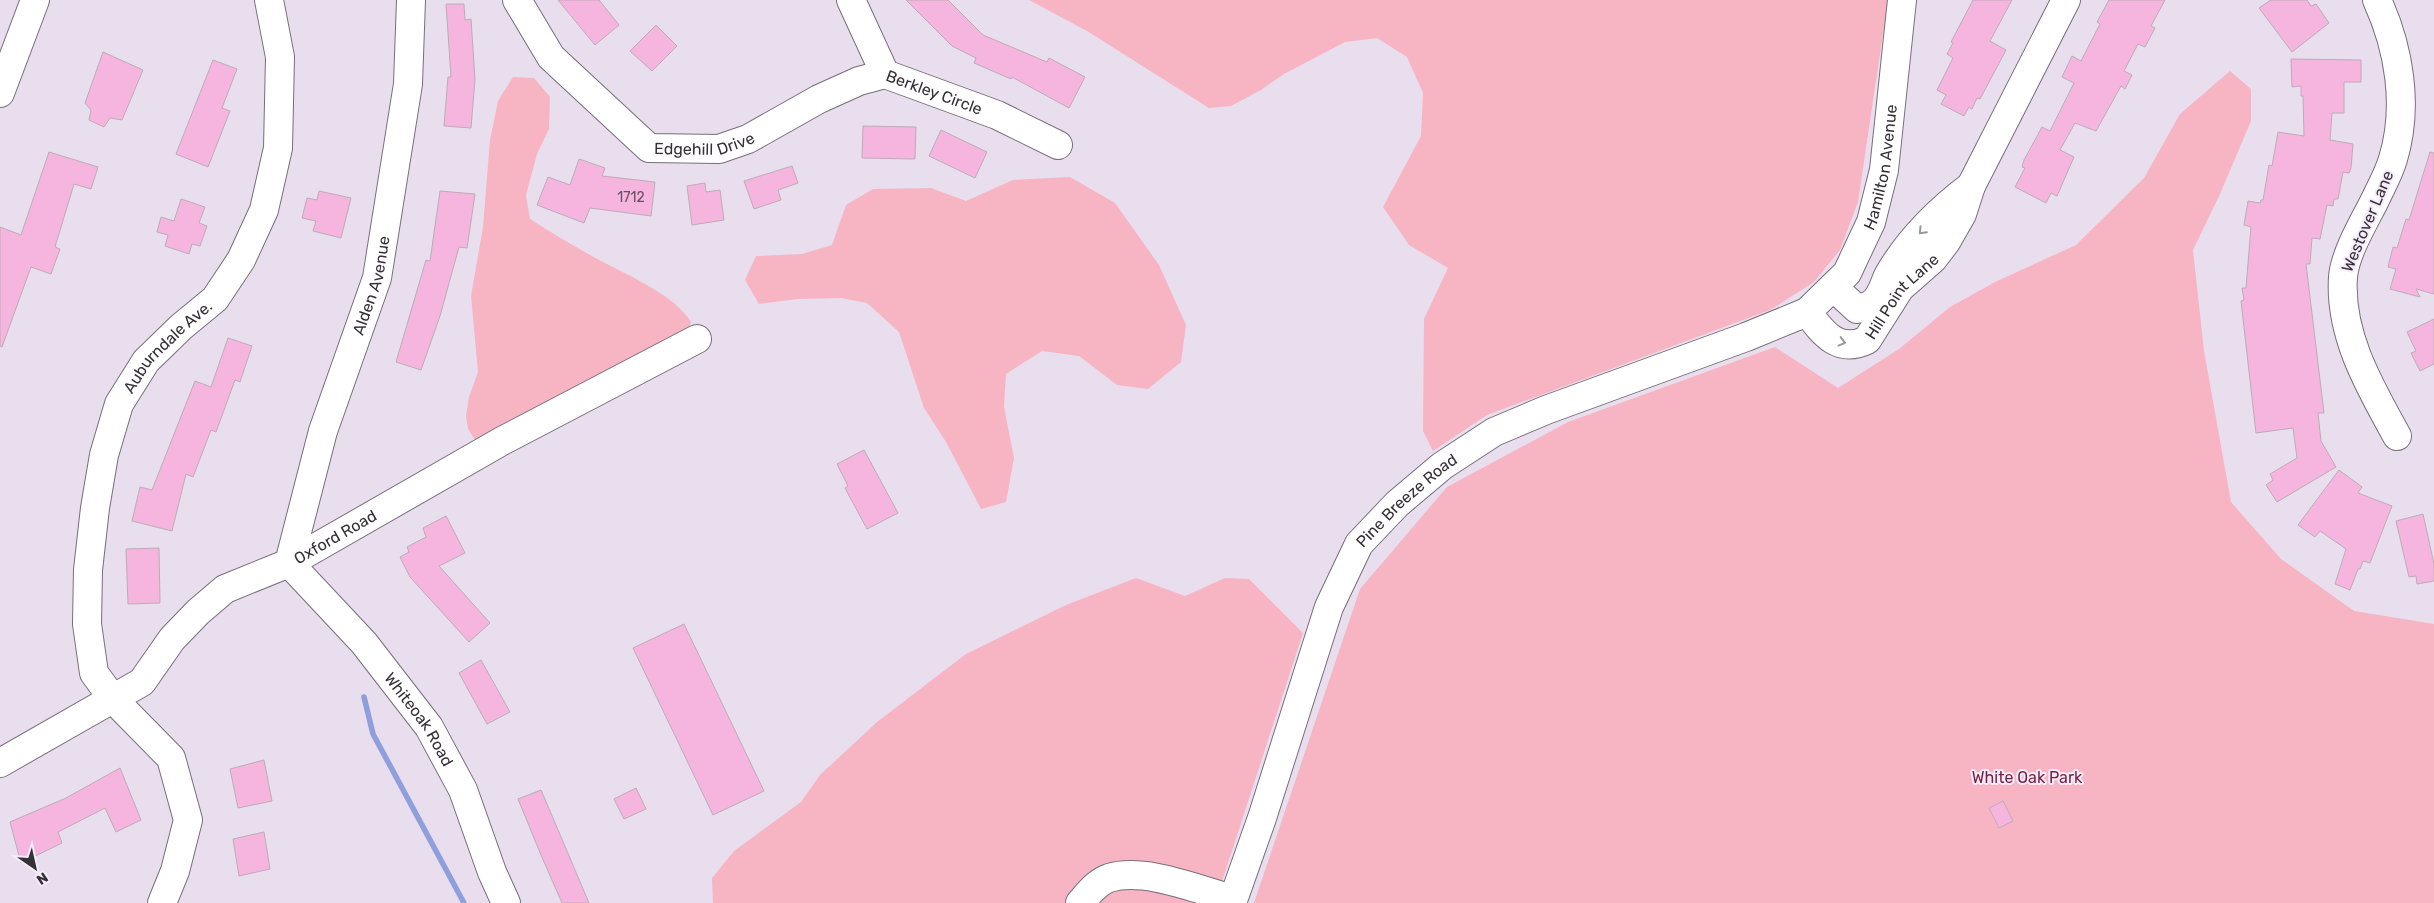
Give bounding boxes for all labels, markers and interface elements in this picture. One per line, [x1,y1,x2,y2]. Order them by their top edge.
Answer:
street label: Berkley Circle [883,66,985,119]
street label: Hamilton Avenue [1860,103,1901,233]
street label: Edgehill Drive [654,128,758,159]
street label: Westover Lane [2338,168,2397,275]
house number: 1712 [617,189,645,206]
one-way arrow [1919,225,1928,234]
street label: Alden Avenue [349,234,394,338]
street label: Hill Point Lane [1861,250,1943,343]
street label: Auburndale Ave. [119,296,216,397]
one-way arrow [1837,337,1846,347]
street label: Pine Breeze Road [1352,450,1461,551]
street label: Oxford Road [291,506,380,568]
street label: Whiteoak Road [380,669,457,770]
park label: White Oak Park [1972,768,2083,787]
north arrow [10,843,60,893]
text: N [33,868,51,888]

